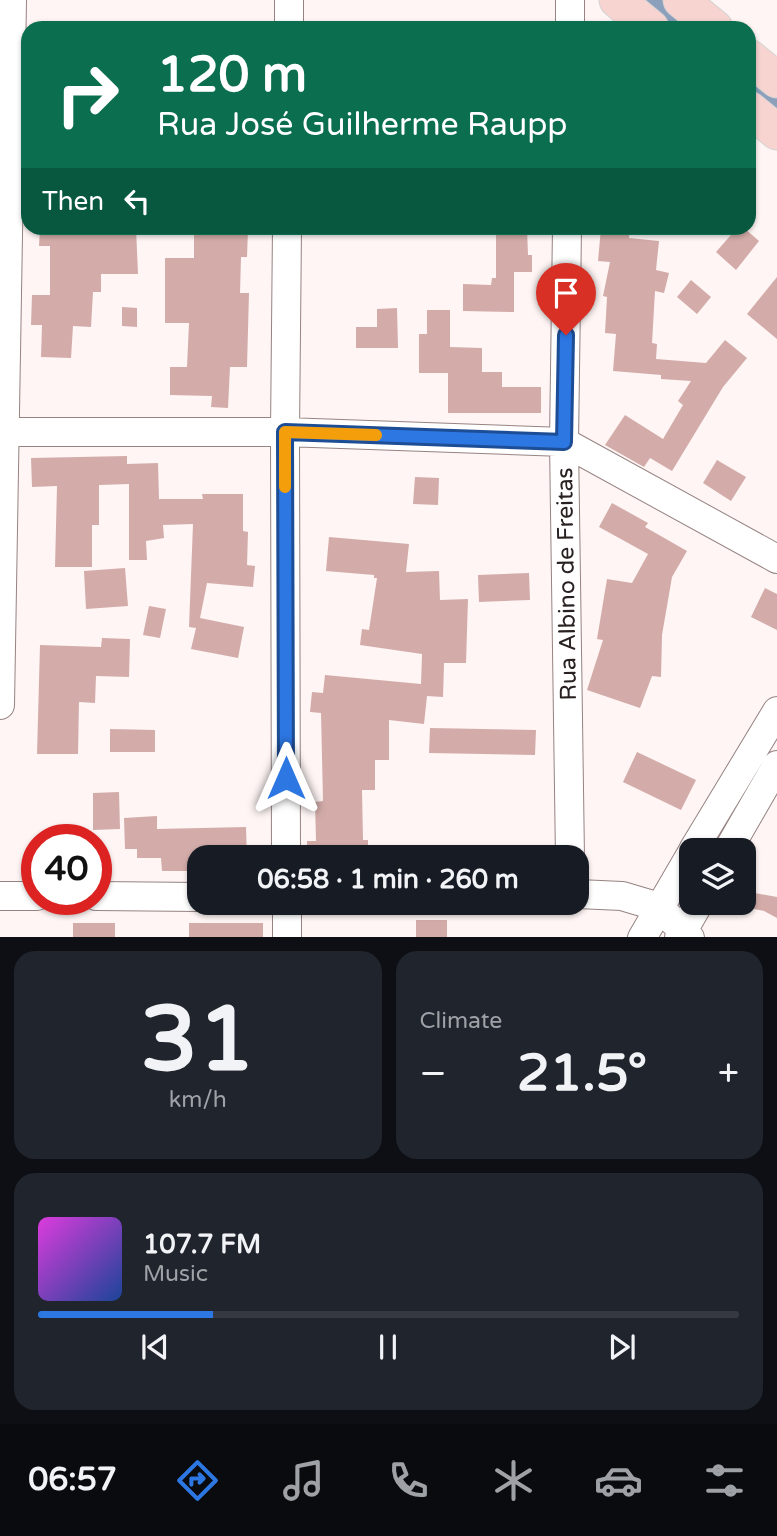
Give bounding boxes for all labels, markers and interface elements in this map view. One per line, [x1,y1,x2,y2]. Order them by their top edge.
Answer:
text: 120 m [157,46,307,105]
icon: right [42,49,133,140]
text: Rua José Guilherme Raupp [157,106,568,144]
icon: left [118,182,156,220]
text: Then [42,186,104,217]
pin [536,263,596,335]
icon: arrive [547,274,585,312]
street label: Rua Albino de Freitas [551,467,583,701]
position arrow [249,741,323,815]
speed limit sign: 40 [21,824,112,915]
map controls [679,838,756,915]
button: layers [679,838,756,915]
text: 06:58 · 1 min · 260 m [257,864,519,895]
text: 31 [141,985,255,1095]
text: Climate [420,1007,502,1035]
text: 21.5° [517,1042,647,1105]
text: − [420,1051,447,1097]
text: + [718,1051,739,1097]
text: km/h [169,1086,227,1114]
text: 107.7 FM [143,1229,261,1260]
text: Music [143,1260,208,1288]
icon: previous [136,1328,174,1366]
icon: pause [369,1328,407,1366]
icon: next [603,1328,641,1366]
icon: directions [173,1456,222,1505]
icon: music [279,1456,328,1505]
icon: phone [384,1456,433,1505]
icon: climate [489,1456,538,1505]
icon: car [594,1456,643,1505]
icon: filters [700,1456,749,1505]
text: 06:57 [28,1461,117,1499]

